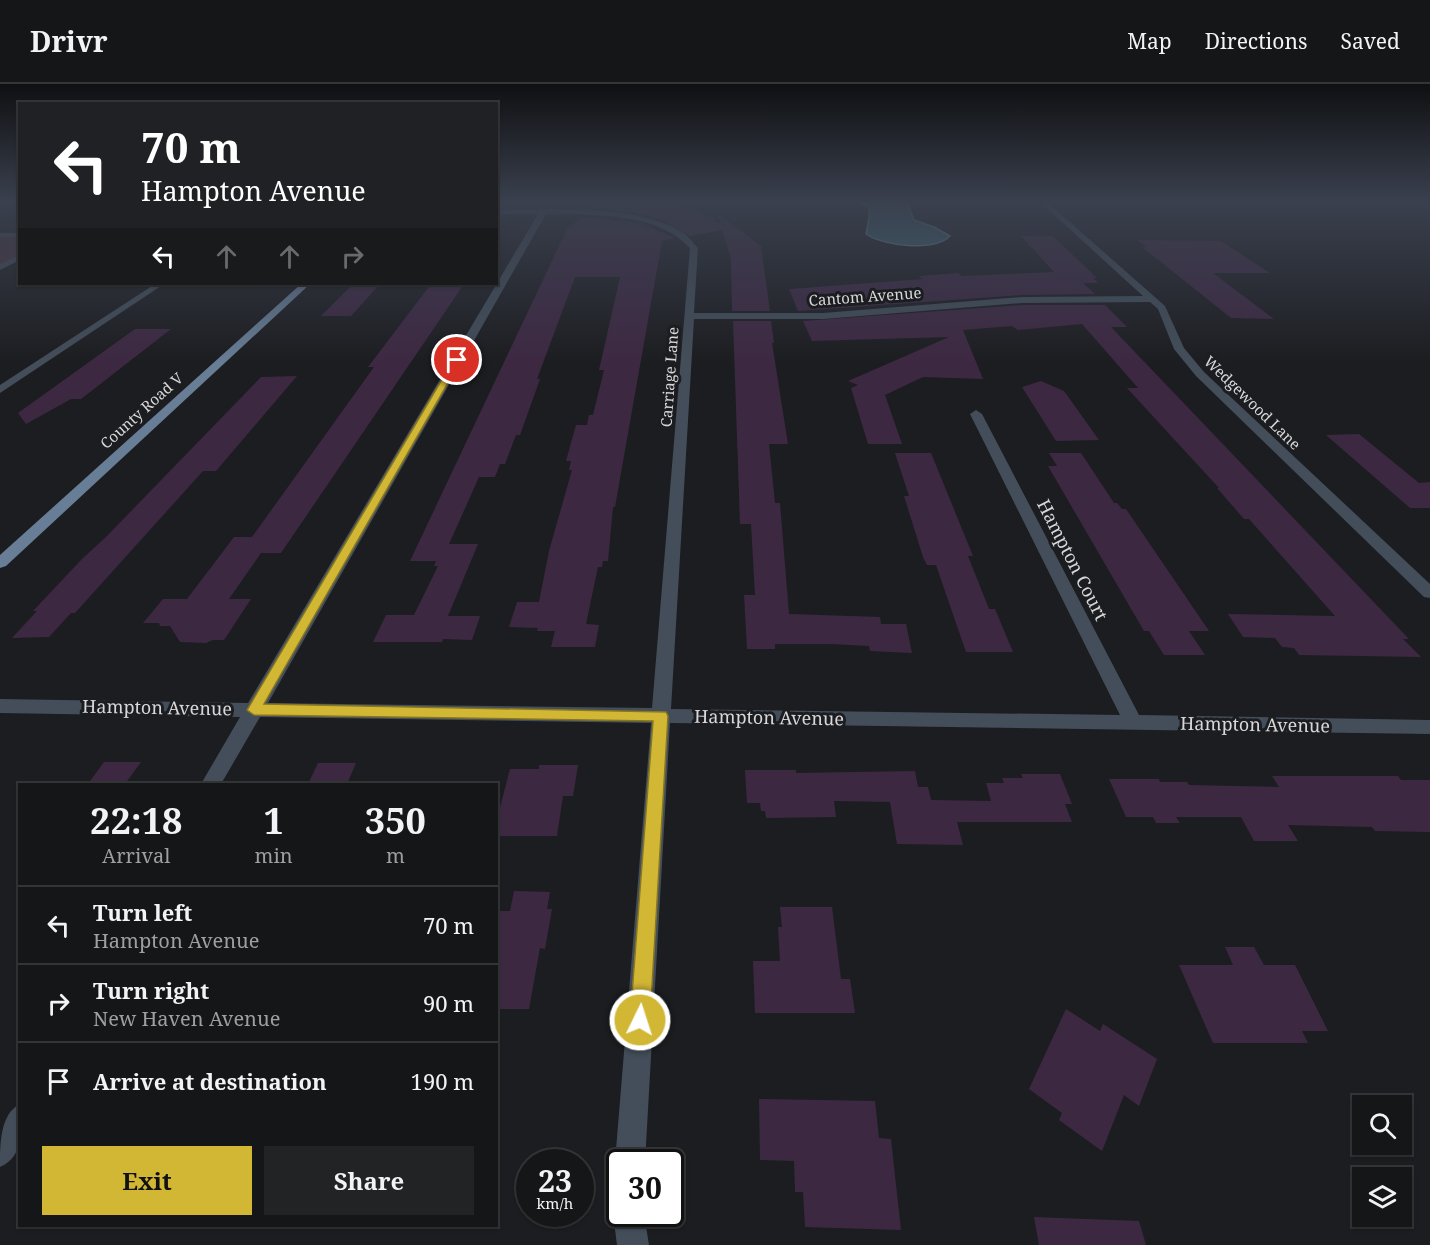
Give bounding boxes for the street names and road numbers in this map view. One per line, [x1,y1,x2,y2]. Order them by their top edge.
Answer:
street label: Cantom Avenue [808,282,922,310]
street label: Carriage Lane [656,326,682,428]
street label: Wedgewood Lane [1200,351,1305,454]
street label: County Road V [96,367,188,453]
street label: Hampton Court [1032,495,1114,624]
street label: Hampton Avenue [82,694,232,720]
street label: Hampton Avenue [694,704,844,730]
street label: Hampton Avenue [1180,711,1330,737]

